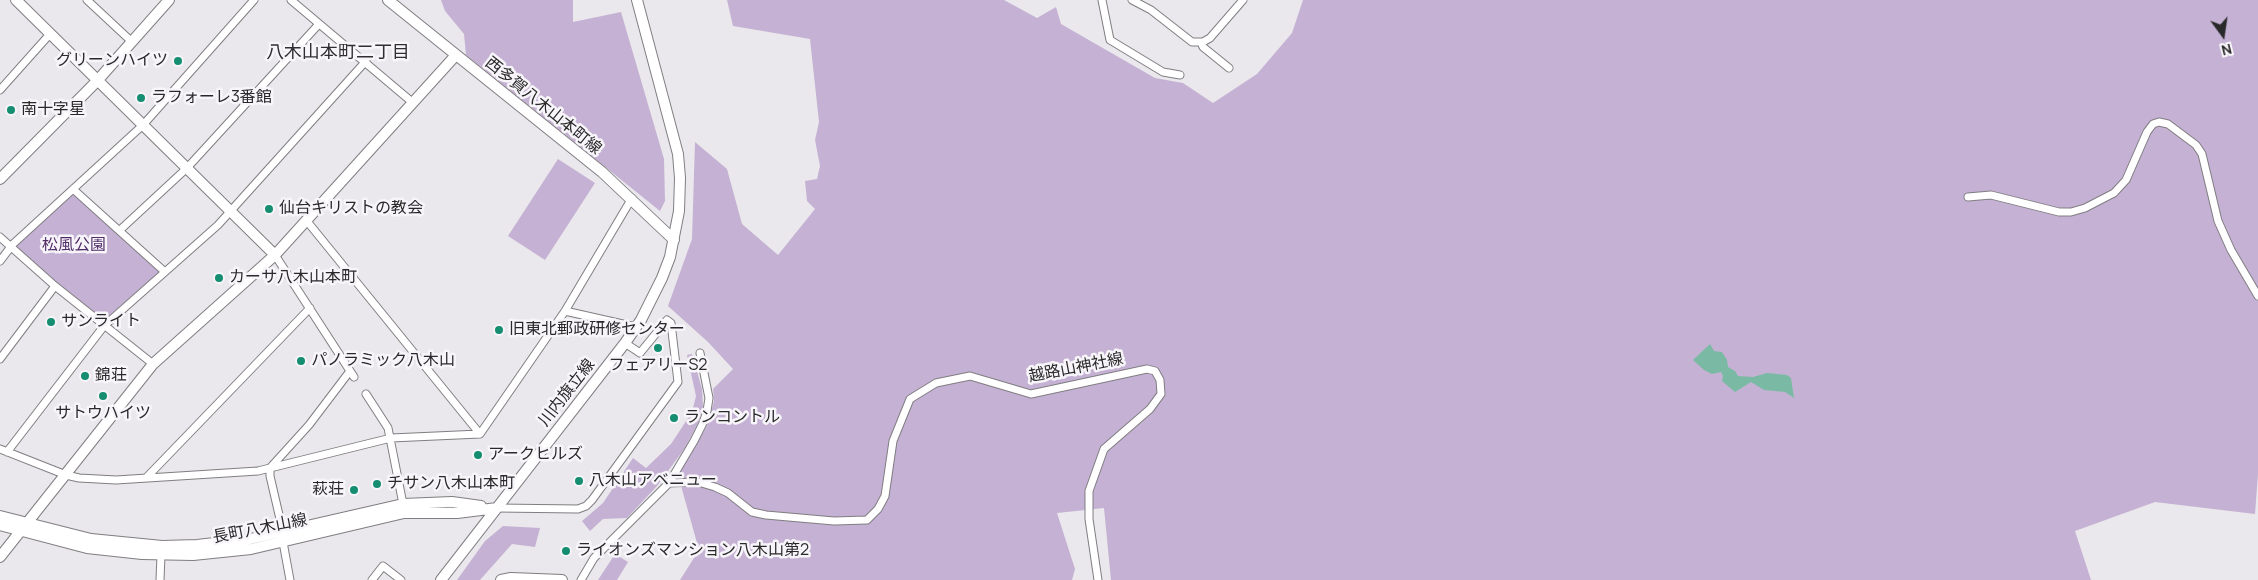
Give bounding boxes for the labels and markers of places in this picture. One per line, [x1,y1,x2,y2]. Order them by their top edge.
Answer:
place label: グリーンハイツ [56,51,168,71]
marker: グリーンハイツ [172,55,184,67]
place label: ラフォーレ3番館 [151,88,272,108]
marker: ラフォーレ3番館 [135,92,147,104]
place label: 南十字星 [21,100,85,120]
marker: 南十字星 [5,104,17,116]
place label: 仙台キリストの教会 [279,199,423,219]
marker: 仙台キリストの教会 [263,203,275,215]
place label: カーサ八木山本町 [229,268,357,288]
marker: カーサ八木山本町 [213,272,225,284]
place label: サンライト [61,312,141,332]
marker: サンライト [45,316,57,328]
place label: 旧東北郵政研修センター [509,320,685,340]
marker: 旧東北郵政研修センター [493,324,505,336]
marker: フェアリーS2 [652,342,664,354]
place label: パノラミック八木山 [311,351,455,371]
marker: パノラミック八木山 [295,355,307,367]
place label: フェアリーS2 [609,356,707,376]
place label: 錦荘 [95,366,127,386]
marker: 錦荘 [79,370,91,382]
marker: サトウハイツ [97,390,109,402]
place label: サトウハイツ [55,404,151,424]
place label: ランコントル [684,408,780,428]
marker: ランコントル [668,412,680,424]
place label: アークヒルズ [488,445,583,465]
marker: アークヒルズ [472,449,484,461]
place label: 八木山アベニュー [589,471,717,491]
place label: チサン八木山本町 [387,474,515,494]
marker: 八木山アベニュー [573,475,585,487]
marker: チサン八木山本町 [371,478,383,490]
place label: 萩荘 [312,480,344,500]
marker: 萩荘 [348,484,360,496]
place label: ライオンズマンション八木山第2 [576,541,809,561]
marker: ライオンズマンション八木山第2 [560,545,572,557]

